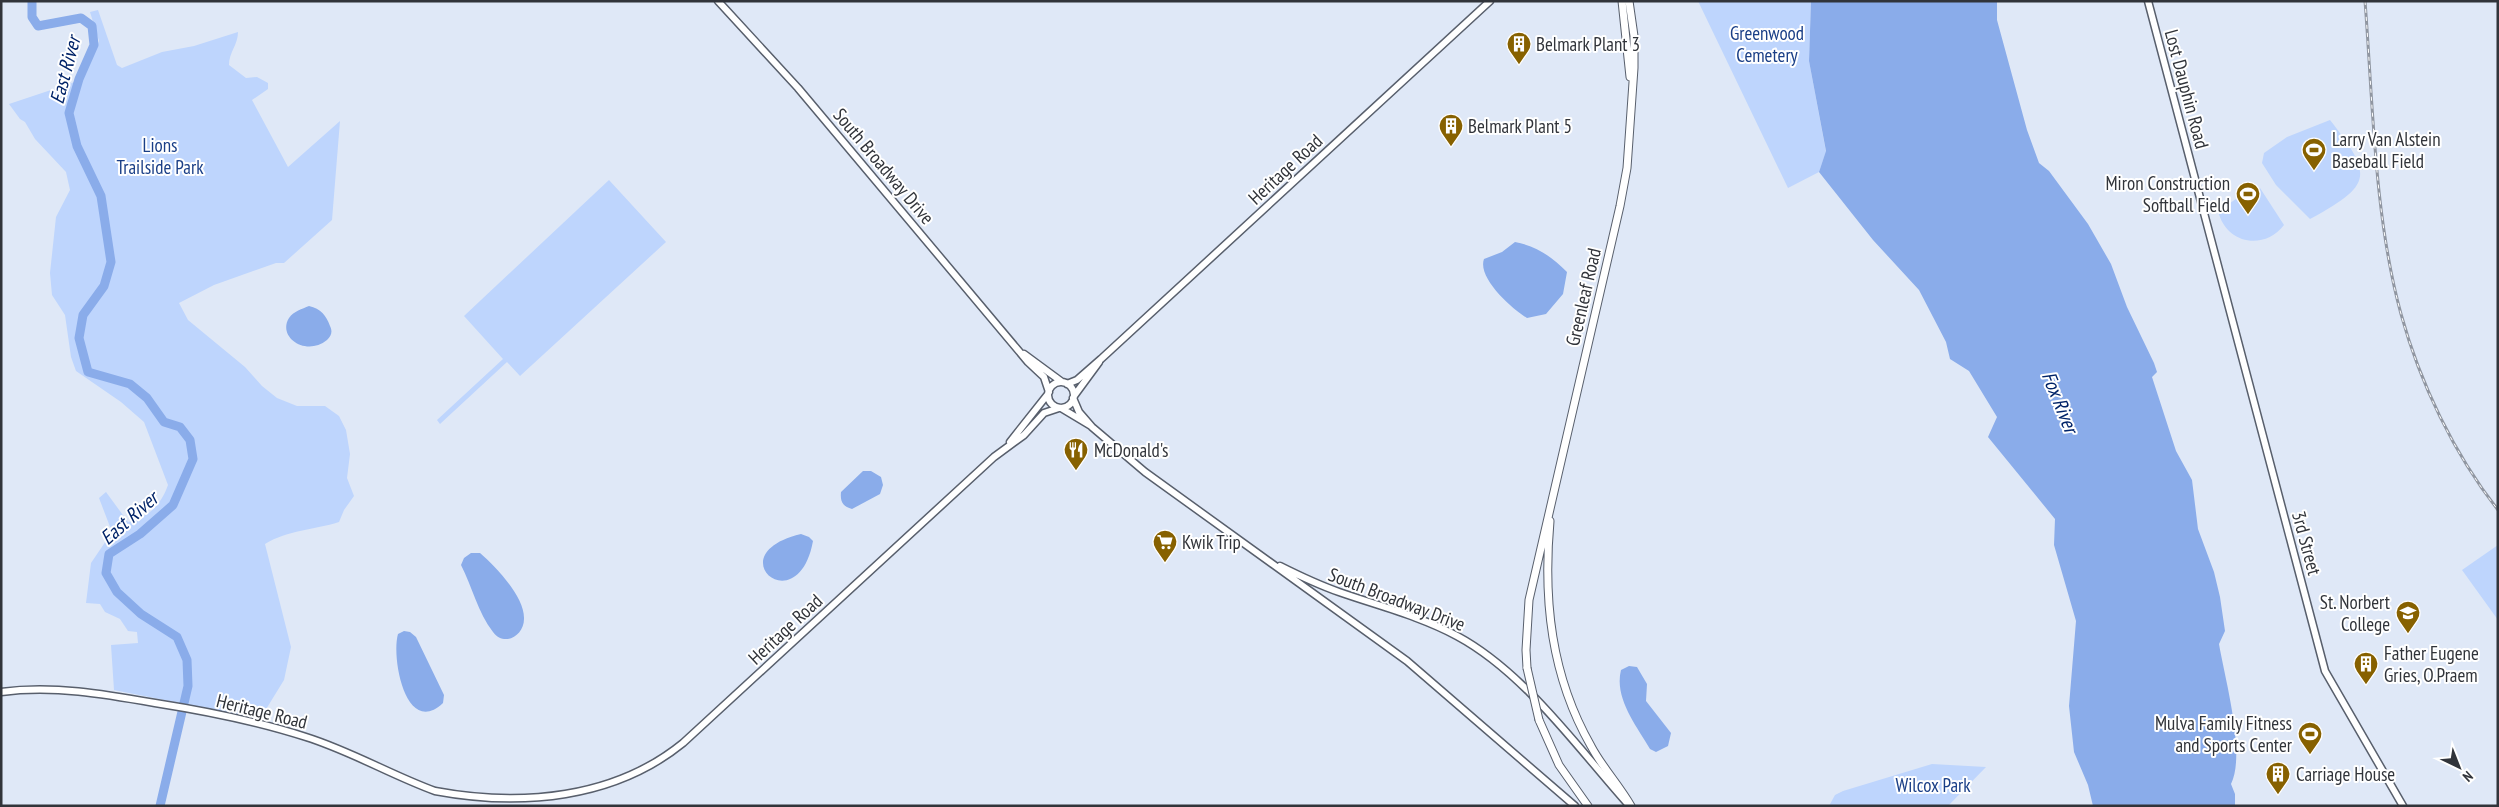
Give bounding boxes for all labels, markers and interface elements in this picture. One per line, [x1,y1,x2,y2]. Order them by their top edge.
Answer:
park label: Greenwood Cemetery [1730,21,1804,67]
street label: Lost Dauphin Road [2160,27,2214,151]
water label: East River [44,31,87,106]
building icon: Belmark Plant 3 [1506,31,1532,65]
place label: Belmark Plant 3 [1536,32,1640,56]
street label: South Broadway Drive [828,103,940,229]
building icon: Belmark Plant 5 [1438,113,1464,147]
place label: Belmark Plant 5 [1468,114,1572,138]
place label: Larry Van Alstein Baseball Field [2332,127,2441,173]
street label: Heritage Road [1243,129,1327,209]
park label: Lions Trailside Park [116,133,204,179]
sports icon: Larry Van Alstein Baseball Field [2301,137,2327,171]
place label: Miron Construction Softball Field [2106,171,2230,217]
sports icon: Miron Construction Softball Field [2235,181,2261,215]
street label: Greenleaf Road [1560,246,1606,348]
water label: Fox River [2036,367,2085,439]
restaurant icon: McDonald's [1063,437,1089,471]
place label: McDonald's [1094,438,1169,462]
water label: East River [95,484,165,550]
street label: 3rd Street [2287,508,2327,578]
supermarket icon: Kwik Trip [1152,529,1178,563]
place label: Kwik Trip [1182,530,1241,554]
street label: South Broadway Drive [1325,562,1469,636]
street label: Heritage Road [743,589,827,669]
place label: St. Norbert College [2320,590,2391,636]
school or university icon: St. Norbert College [2395,600,2421,634]
place label: Father Eugene Gries, O.Praem [2384,641,2479,687]
building icon: Father Eugene Gries, O.Praem [2353,651,2379,685]
street label: Heritage Road [214,688,310,734]
place label: Mulva Family Fitness and Sports Center [2155,711,2293,757]
sports icon: Mulva Family Fitness and Sports Center [2297,721,2323,755]
north arrow [2434,742,2484,792]
building icon: Carriage House [2265,761,2291,795]
place label: Carriage House [2296,762,2395,786]
text: N [2459,767,2477,786]
park label: Wilcox Park [1895,773,1971,797]

